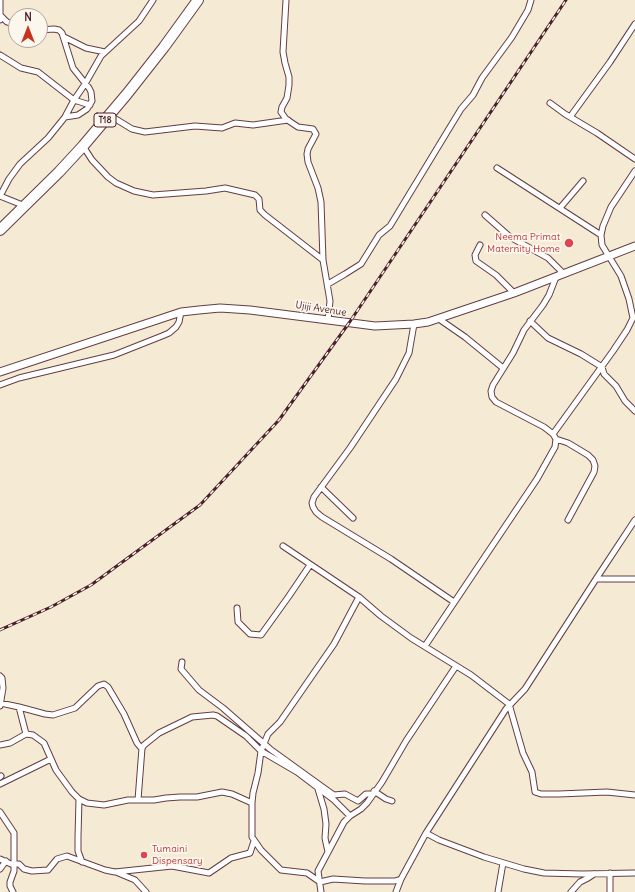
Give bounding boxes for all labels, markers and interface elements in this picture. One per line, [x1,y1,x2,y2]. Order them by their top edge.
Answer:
north arrow [8,8,48,48]
text: N [24,10,32,24]
road number: T18 [94,113,116,127]
place label: Neema Primat Maternity Home [487,231,560,254]
marker: Neema Primat Maternity Home [563,237,575,249]
street label: Ujiji Avenue [295,299,347,319]
place label: Tumaini Dispensary [152,843,203,866]
marker: Tumaini Dispensary [139,850,149,860]

